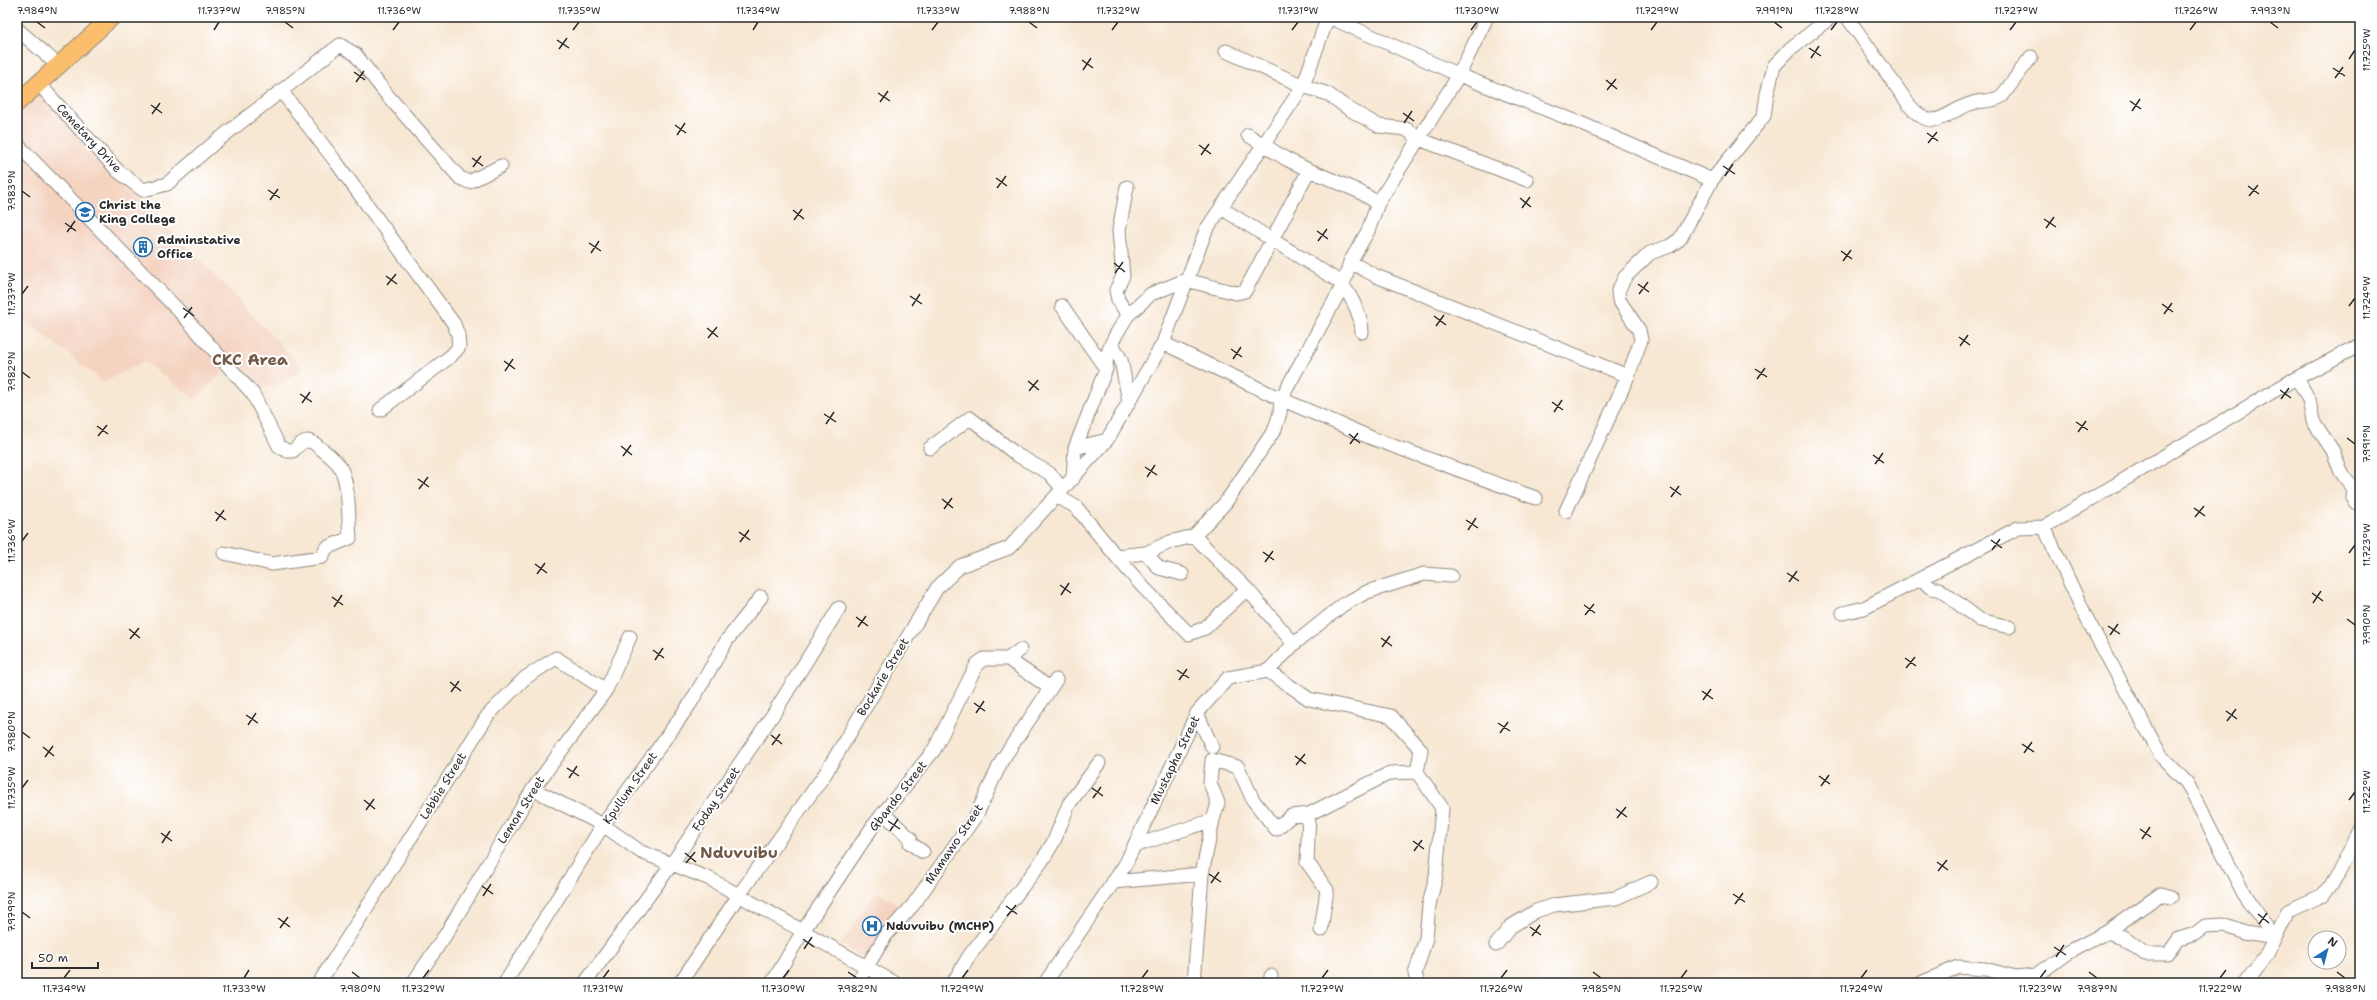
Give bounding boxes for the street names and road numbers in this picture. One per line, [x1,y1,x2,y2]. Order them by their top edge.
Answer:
street label: Cemetary Drive [53,100,125,176]
street label: Bockarie Street [853,635,913,719]
street label: Mustapha Street [1147,713,1203,807]
street label: Lebbie Street [416,749,470,823]
street label: Kpullum Street [599,749,661,827]
street label: Gbando Street [866,758,930,834]
street label: Foday Street [688,764,744,834]
street label: Lemon Street [494,773,548,847]
street label: Mamawo Street [921,801,987,887]

